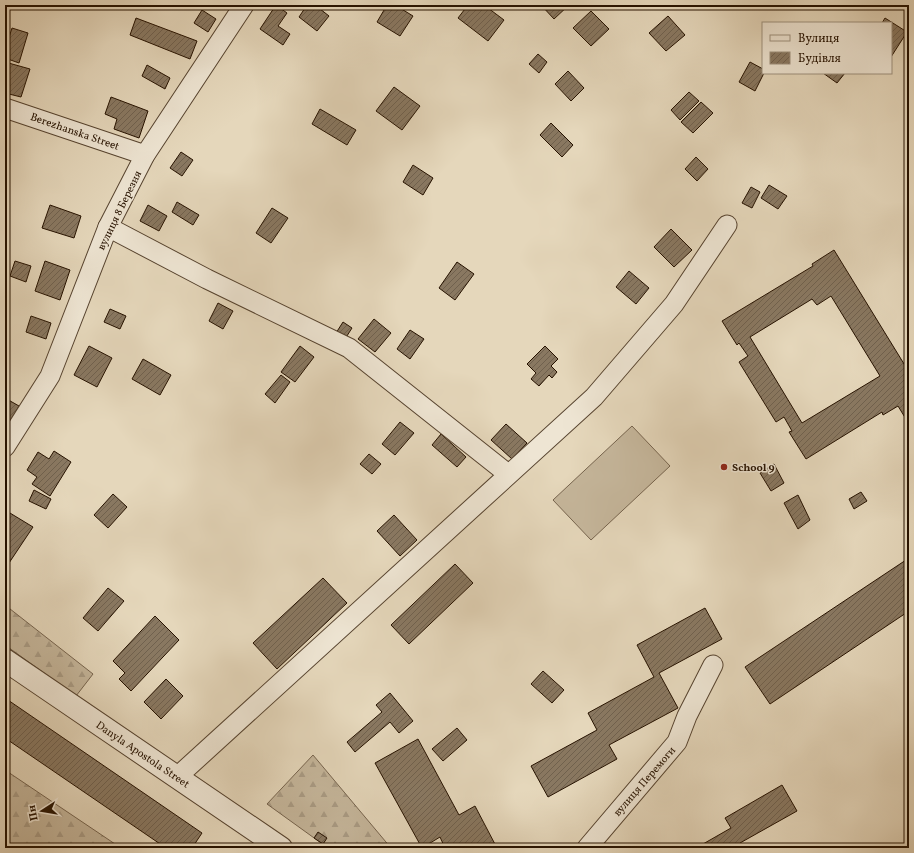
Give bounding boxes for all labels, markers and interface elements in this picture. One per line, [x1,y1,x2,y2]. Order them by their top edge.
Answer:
legend [762,22,892,74]
text: Вулиця [798,31,839,47]
text: Будівля [798,51,841,67]
street label: Berezhanska Street [28,110,121,155]
street label: вулиця 8 Березня [95,168,146,253]
place label: School 9 [732,461,775,476]
marker: School 9 [719,462,729,472]
street label: Danyla Apostola Street [92,718,192,792]
street label: вулиця Перемоги [611,744,680,820]
north arrow [22,791,62,831]
text: Пн [25,804,43,822]

